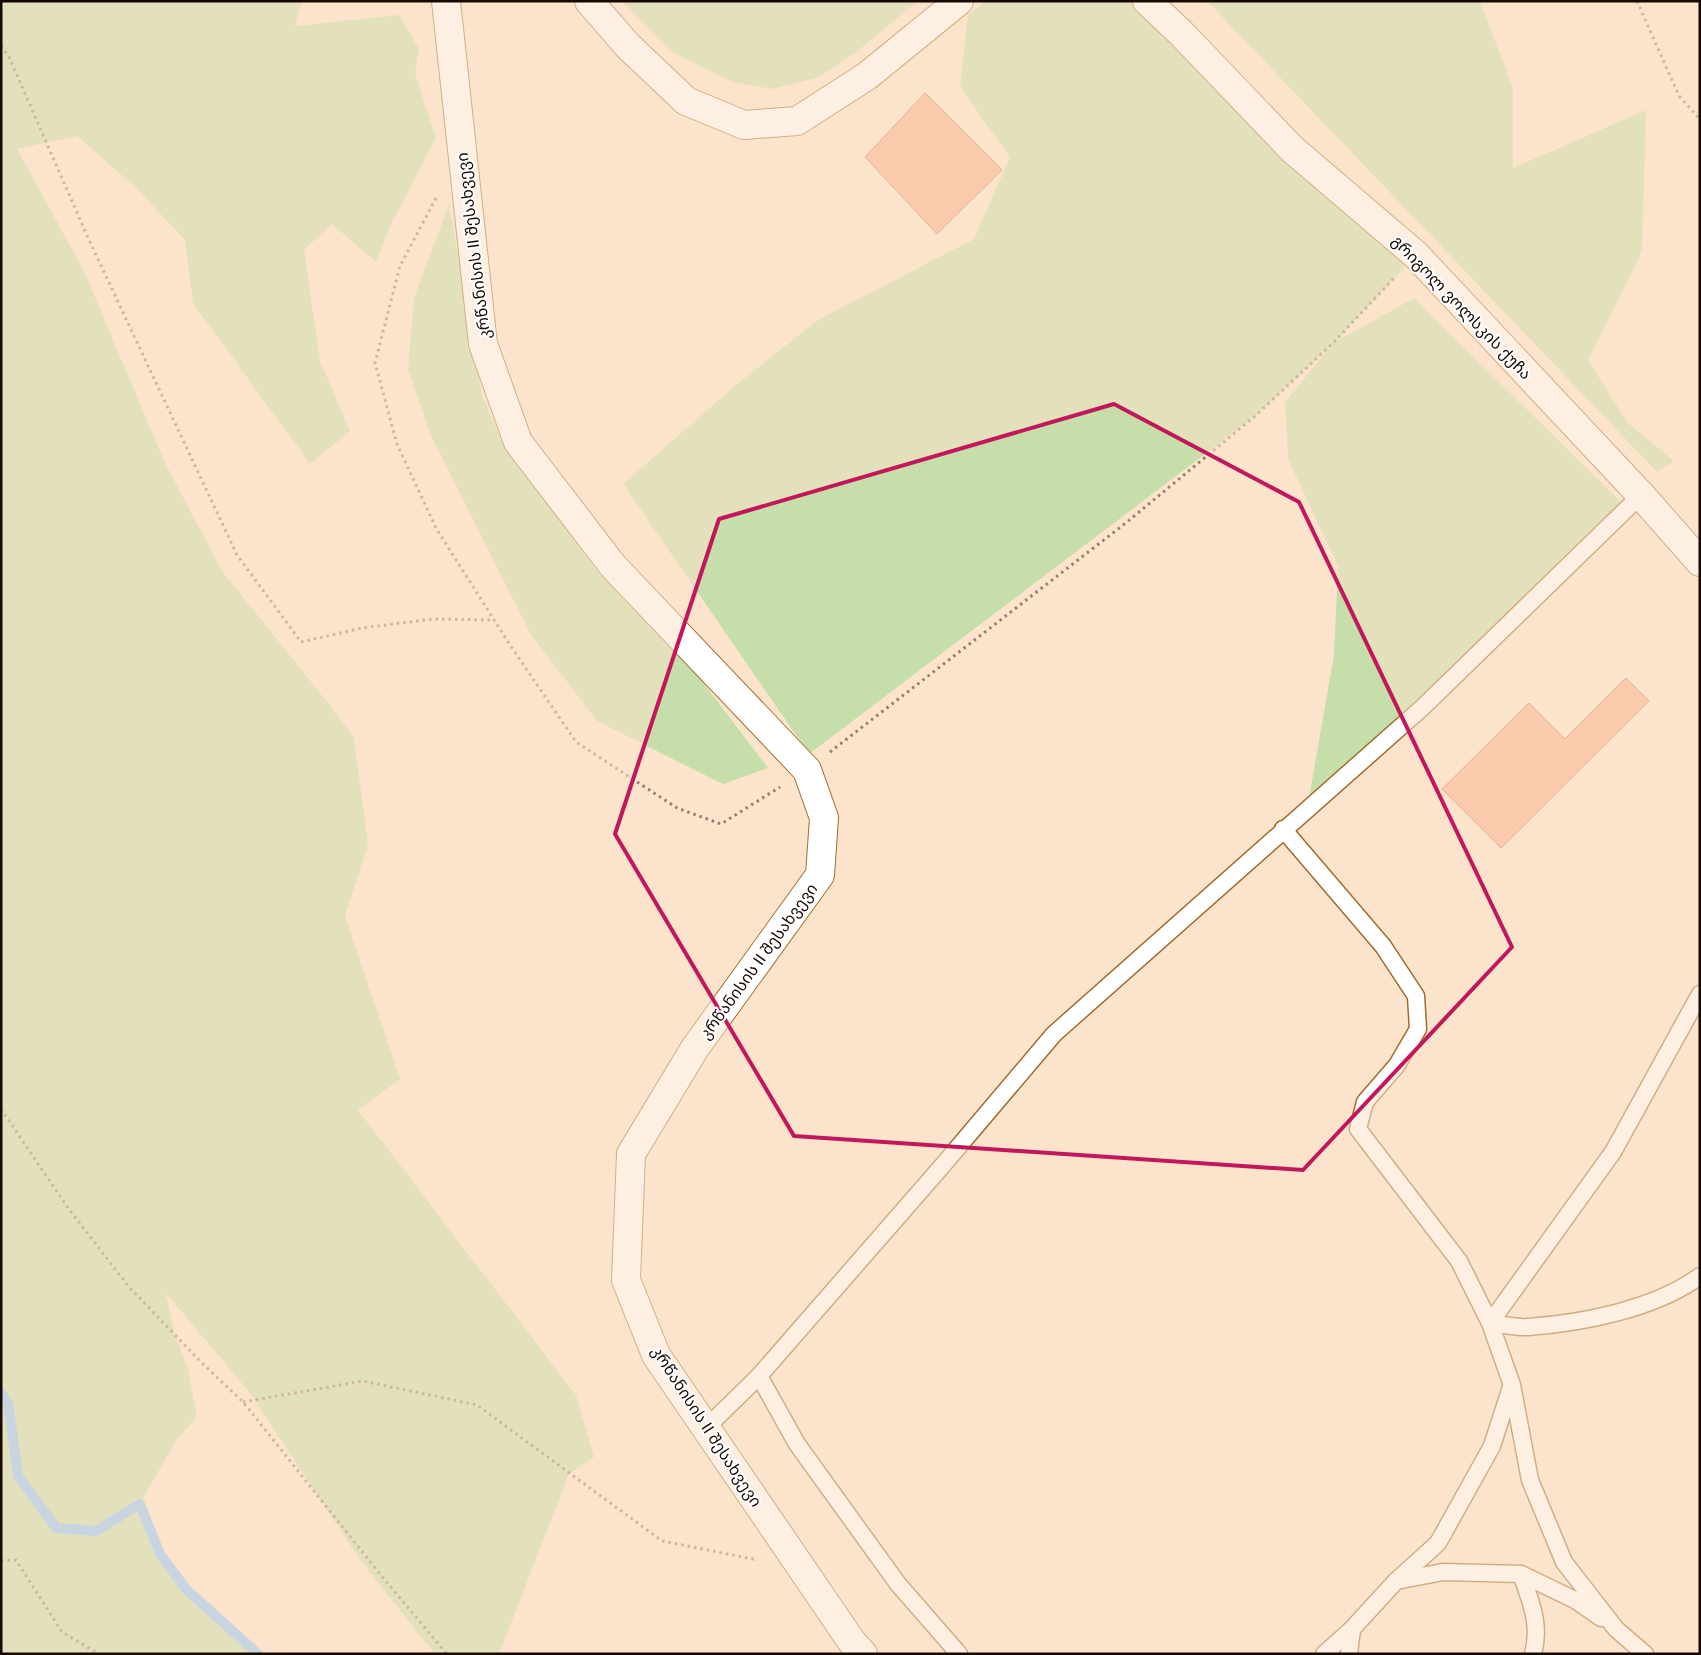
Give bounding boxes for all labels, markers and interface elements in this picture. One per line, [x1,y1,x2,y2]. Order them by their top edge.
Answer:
street label: კრწანისის II შესახვევი [453,151,494,340]
street label: გრიგოლ ვოლსკის ქუჩა [1387,231,1535,384]
street label: კრწანისის II შესახვევი [695,880,821,1043]
street label: კრწანისის II შესახვევი [647,1342,766,1510]

